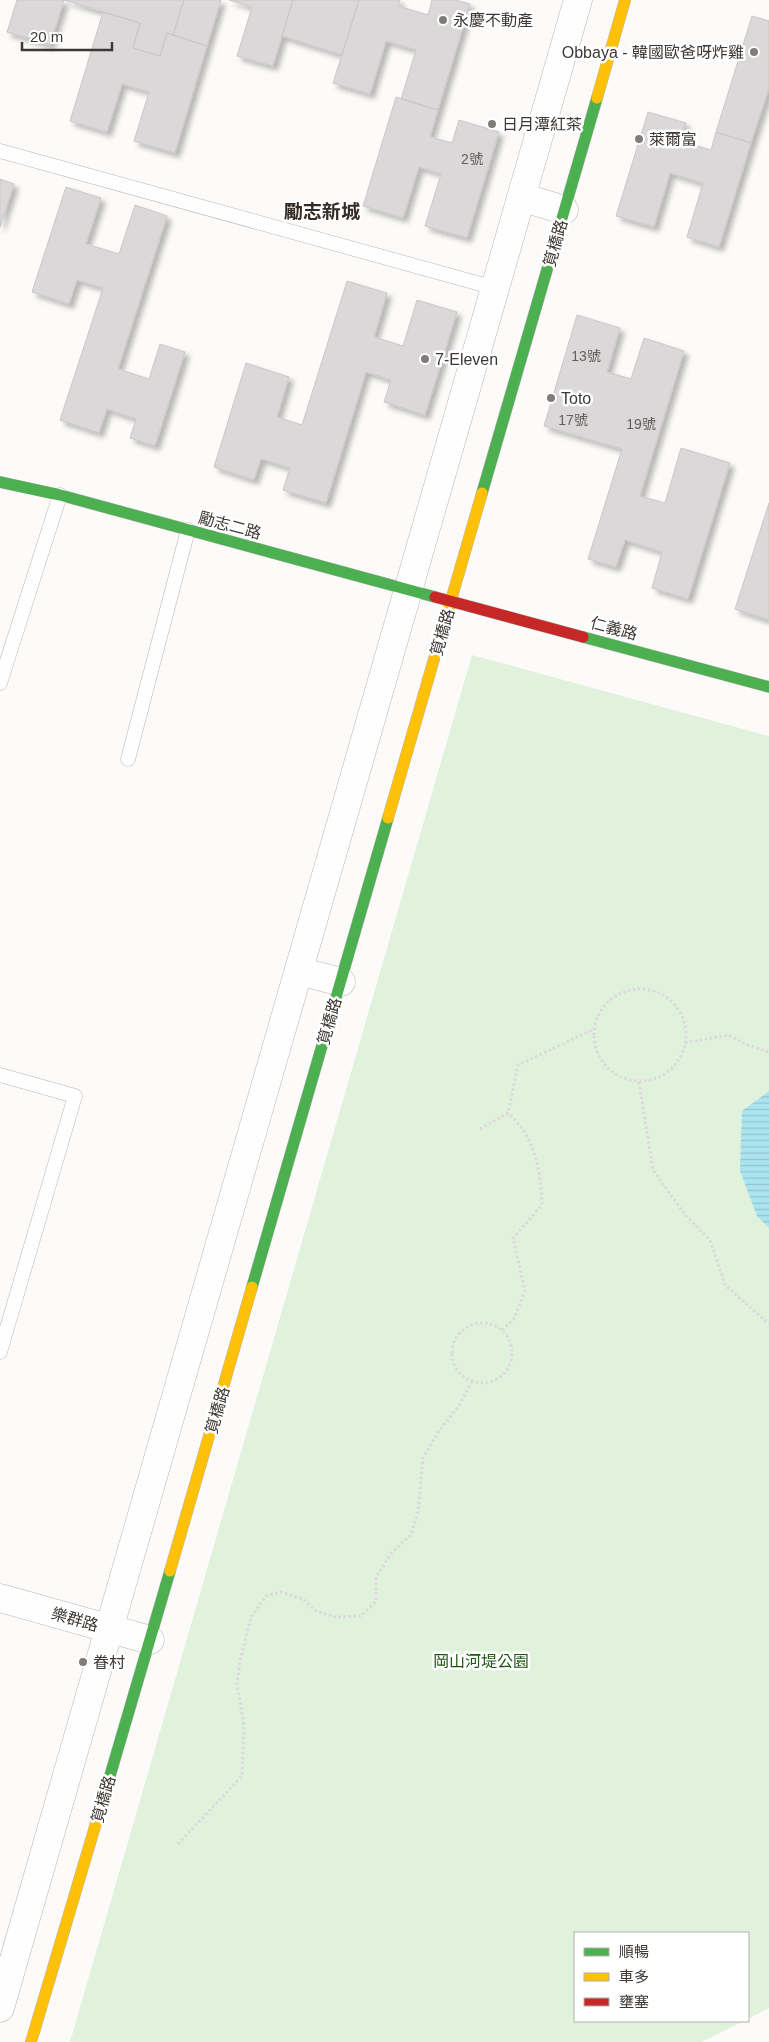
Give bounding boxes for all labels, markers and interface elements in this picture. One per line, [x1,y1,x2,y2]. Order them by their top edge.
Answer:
place label: 永慶不動產 [453,11,533,29]
marker: 永慶不動產 [437,14,449,26]
scale bar [22,20,112,52]
text: 20 m [30,28,63,45]
place label: Obbaya - 韓國歐爸呀炸雞 [562,44,744,61]
marker: Obbaya - 韓國歐爸呀炸雞 [748,46,760,58]
place label: 日月潭紅茶 [502,116,582,133]
marker: 日月潭紅茶 [486,118,498,130]
place label: 萊爾富 [649,131,697,148]
marker: 萊爾富 [633,133,645,145]
house number: 2號 [461,151,483,167]
district label: 勵志新城 [284,201,360,222]
street label: 筧橋路 [541,218,570,269]
house number: 13號 [571,348,601,364]
place label: 7-Eleven [435,351,498,368]
marker: 7-Eleven [419,353,431,365]
place label: Toto [561,390,591,407]
marker: Toto [545,392,557,404]
house number: 17號 [558,412,588,428]
house number: 19號 [626,416,656,432]
street label: 勵志二路 [197,509,263,542]
street label: 筧橋路 [428,607,457,658]
street label: 仁義路 [588,614,639,643]
street label: 筧橋路 [315,996,344,1047]
street label: 筧橋路 [203,1385,232,1436]
street label: 樂群路 [49,1605,100,1634]
park label: 岡山河堤公園 [433,1653,529,1670]
place label: 眷村 [93,1654,125,1671]
marker: 眷村 [77,1656,89,1668]
street label: 筧橋路 [89,1774,118,1825]
legend [574,1932,749,2022]
text: 順暢 [619,1943,649,1960]
text: 車多 [619,1968,649,1985]
text: 壅塞 [619,1993,649,2010]

